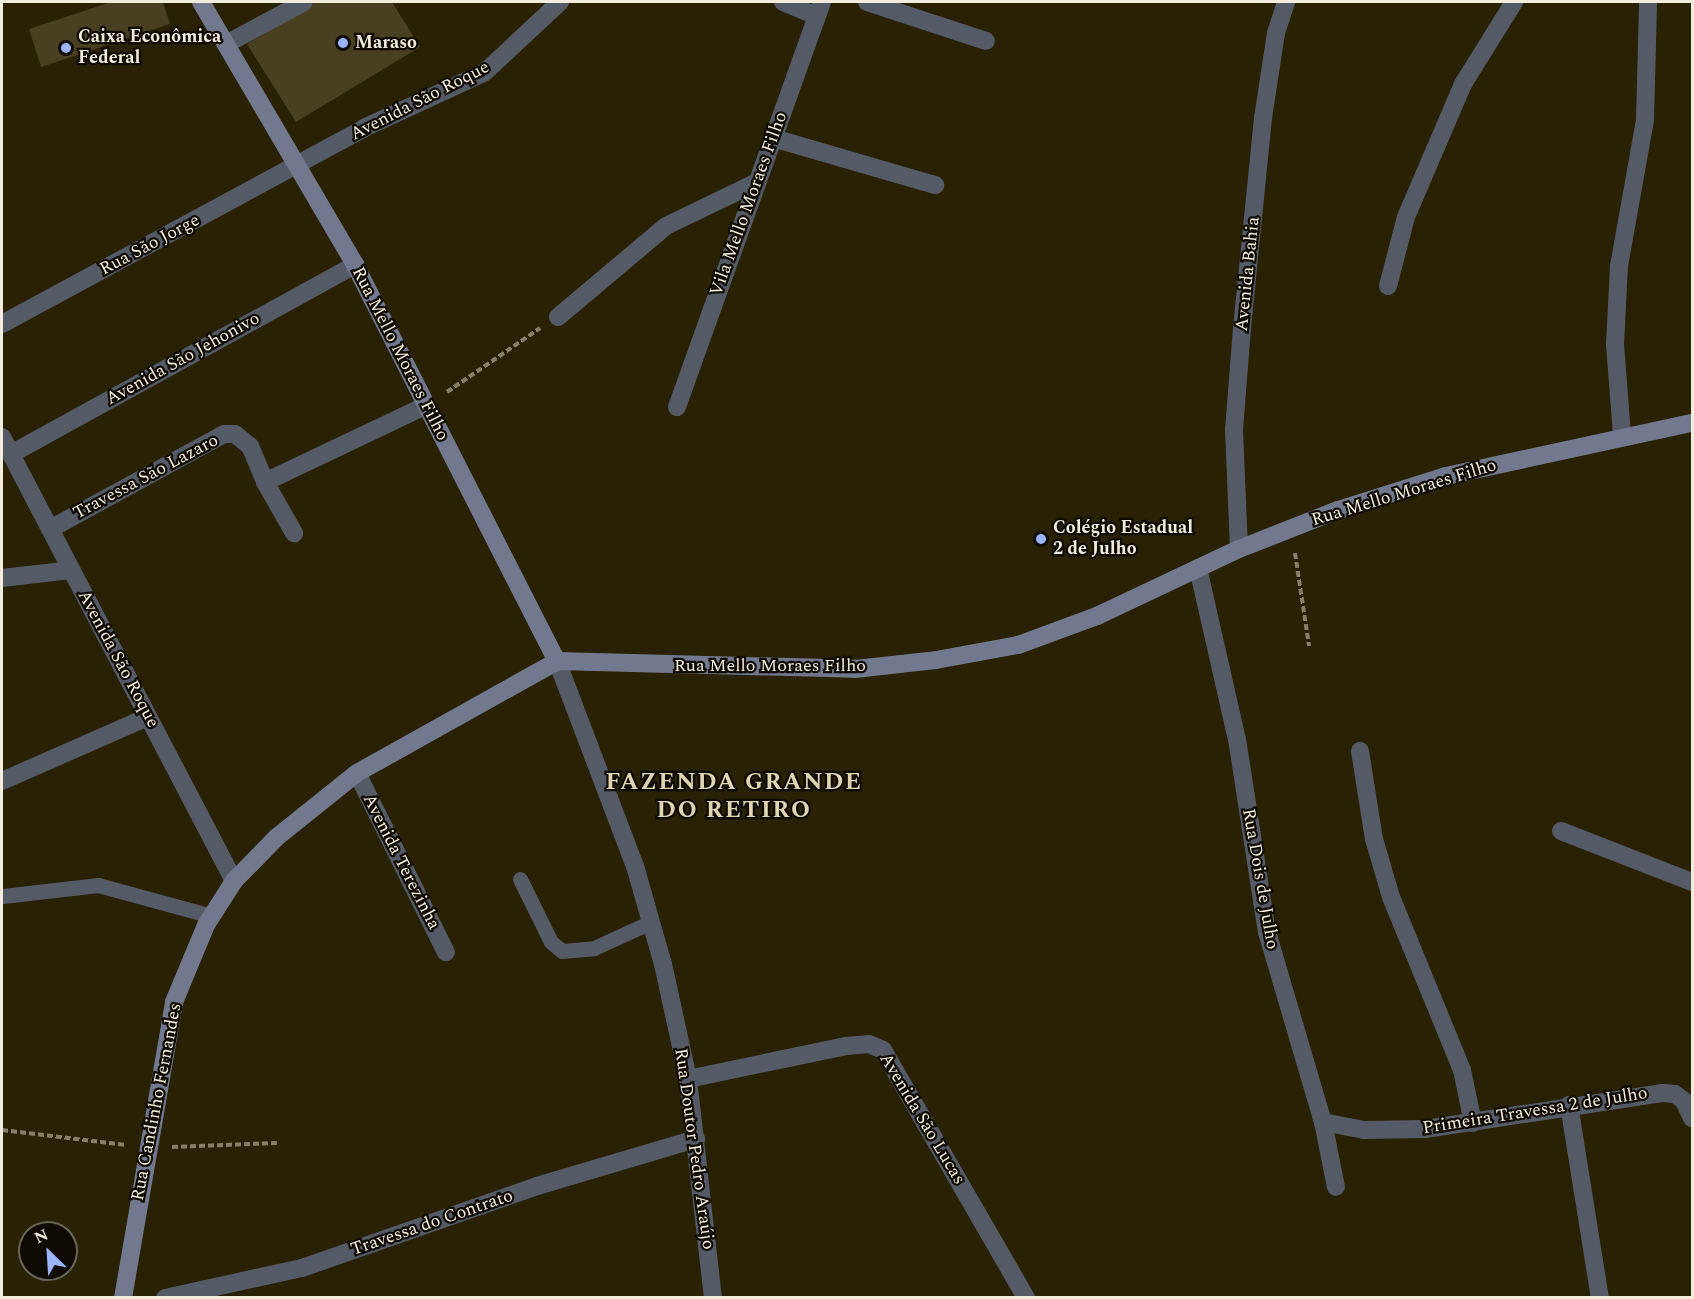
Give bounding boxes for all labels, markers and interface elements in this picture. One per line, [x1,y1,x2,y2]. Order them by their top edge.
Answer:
place label: Caixa Econômica Federal [78,27,221,70]
place label: Maraso [355,32,417,54]
marker: Maraso [336,36,350,50]
marker: Caixa Econômica Federal [59,41,73,55]
street label: Avenida São Roque [347,57,493,145]
street label: Vila Mello Moraes Filho [706,109,792,299]
street label: Rua São Jorge [96,210,204,280]
street label: Avenida Bahia [1231,216,1265,332]
street label: Rua Mello Moraes Filho [347,263,453,445]
street label: Avenida São Jehonivo [102,308,264,410]
street label: Travessa São Lazaro [70,430,222,524]
street label: Rua Mello Moraes Filho [1309,455,1499,531]
place label: Colégio Estadual 2 de Julho [1053,518,1193,560]
marker: Colégio Estadual 2 de Julho [1034,532,1048,546]
street label: Avenida São Roque [73,586,163,732]
street label: Rua Mello Moraes Filho [674,655,866,677]
district label: FAZENDA GRANDE DO RETIRO [605,769,863,825]
street label: Avenida Terezinha [357,791,445,933]
street label: Rua Dois de Julho [1237,807,1283,951]
street label: Rua Candinho Fernandes [127,1001,187,1203]
street label: Rua Doutor Pedro Araújo [669,1047,719,1251]
street label: Avenida São Lucas [874,1050,970,1188]
street label: Primeira Travessa 2 de Julho [1421,1083,1649,1139]
street label: Travessa do Contrato [348,1185,516,1261]
north arrow [18,1221,78,1281]
text: N [30,1223,52,1250]

